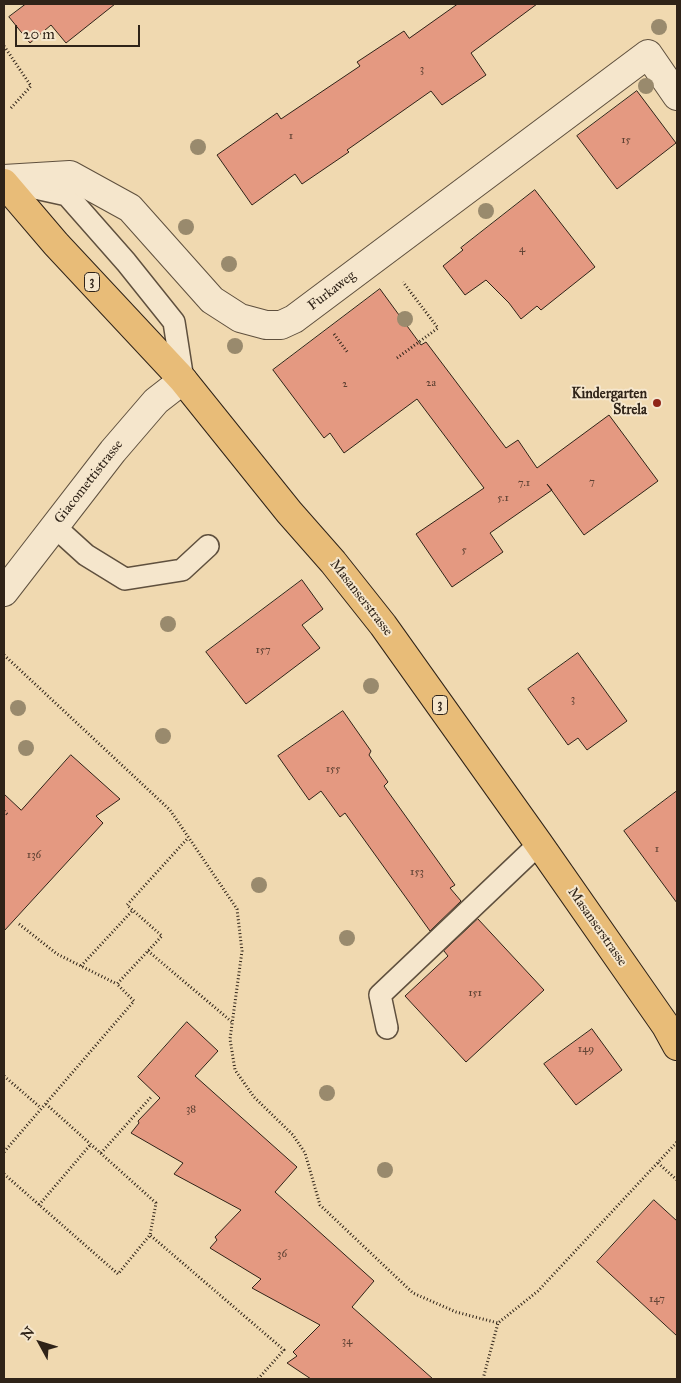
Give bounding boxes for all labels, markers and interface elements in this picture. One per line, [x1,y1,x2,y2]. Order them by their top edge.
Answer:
scale bar [18,15,142,47]
text: 20 m [23,25,55,43]
house number: 3 [420,62,424,76]
house number: 1 [289,129,293,143]
house number: 15 [621,133,631,147]
house number: 4 [519,242,525,256]
street label: Furkaweg [305,268,359,314]
road number: 3 [84,272,100,292]
house number: 2a [426,376,436,390]
house number: 2 [342,377,348,391]
place label: Kindergarten Strela [571,387,647,420]
marker: Kindergarten Strela [651,397,663,409]
street label: Giacomettistrasse [51,437,127,527]
house number: 7 [589,475,595,489]
house number: 7.1 [518,476,530,490]
house number: 5.1 [497,491,509,505]
house number: 5 [461,543,467,557]
street label: Masanserstrasse [326,556,396,640]
house number: 157 [255,643,271,657]
house number: 3 [571,692,575,706]
road number: 3 [432,696,448,714]
house number: 155 [326,762,340,776]
house number: 1 [655,842,659,856]
house number: 136 [27,848,41,862]
house number: 153 [410,865,424,879]
street label: Masanserstrasse [564,884,630,970]
house number: 151 [468,986,482,1000]
house number: 149 [578,1042,594,1056]
house number: 38 [186,1102,196,1116]
house number: 36 [277,1247,287,1261]
house number: 147 [649,1292,665,1306]
north arrow [15,1318,65,1368]
text: N [18,1323,38,1343]
house number: 34 [342,1334,352,1348]

